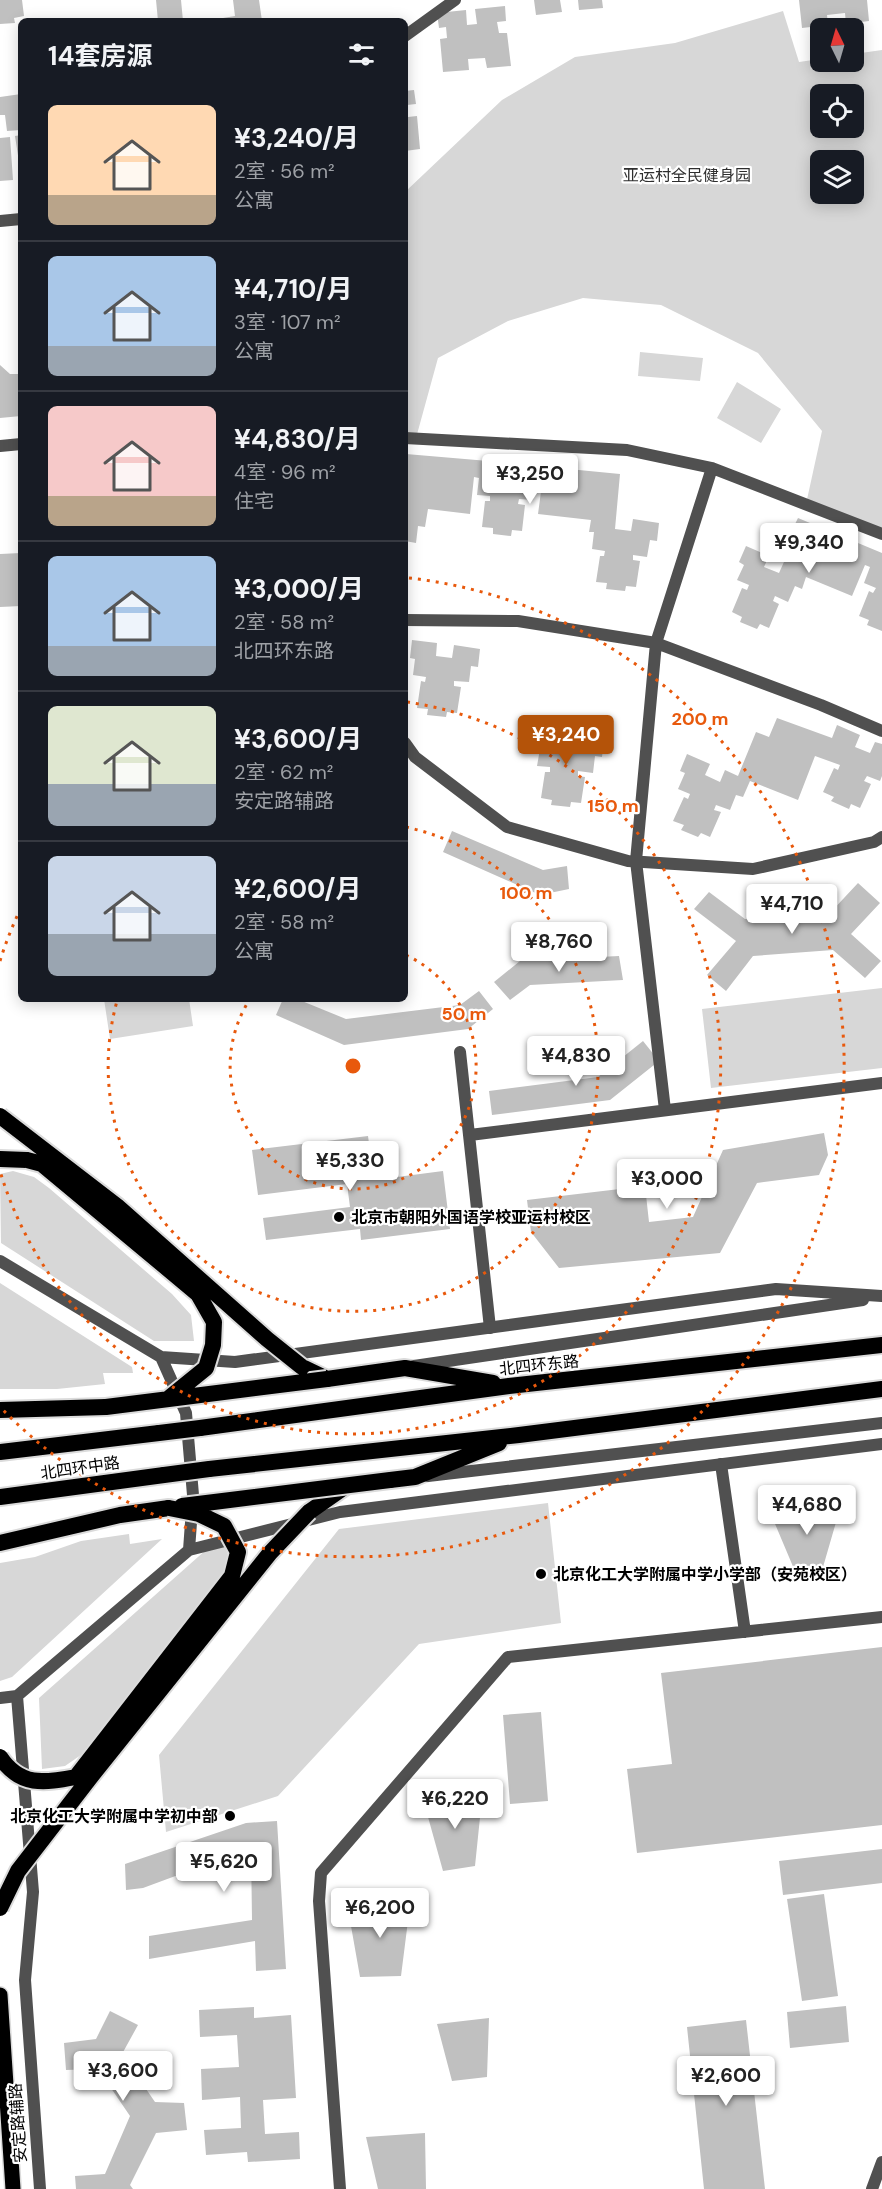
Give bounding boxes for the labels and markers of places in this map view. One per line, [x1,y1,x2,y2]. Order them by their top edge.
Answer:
pin: ¥3,250 [481,454,579,505]
pin: ¥9,340 [760,523,858,574]
pin: ¥3,240 [517,715,615,766]
pin: ¥4,710 [743,884,841,935]
pin: ¥8,760 [510,922,608,973]
pin: ¥4,830 [527,1036,625,1087]
centre of rings [343,1056,363,1076]
pin: ¥5,330 [301,1141,399,1192]
pin: ¥3,000 [618,1159,716,1210]
place label: 北京市朝阳外国语学校亚运村校区 [351,1207,591,1228]
marker: 北京市朝阳外国语学校亚运村校区 [332,1210,346,1224]
pin: ¥4,680 [758,1485,856,1536]
place label: 北京化工大学附属中学小学部（安苑校区） [553,1564,857,1585]
marker: 北京化工大学附属中学小学部（安苑校区） [534,1567,548,1581]
pin: ¥6,220 [406,1779,504,1830]
place label: 北京化工大学附属中学初中部 [10,1806,218,1827]
marker: 北京化工大学附属中学初中部 [223,1809,237,1823]
pin: ¥5,620 [175,1842,273,1893]
pin: ¥6,200 [331,1888,429,1939]
pin: ¥3,600 [74,2051,172,2102]
pin: ¥2,600 [677,2056,775,2107]

